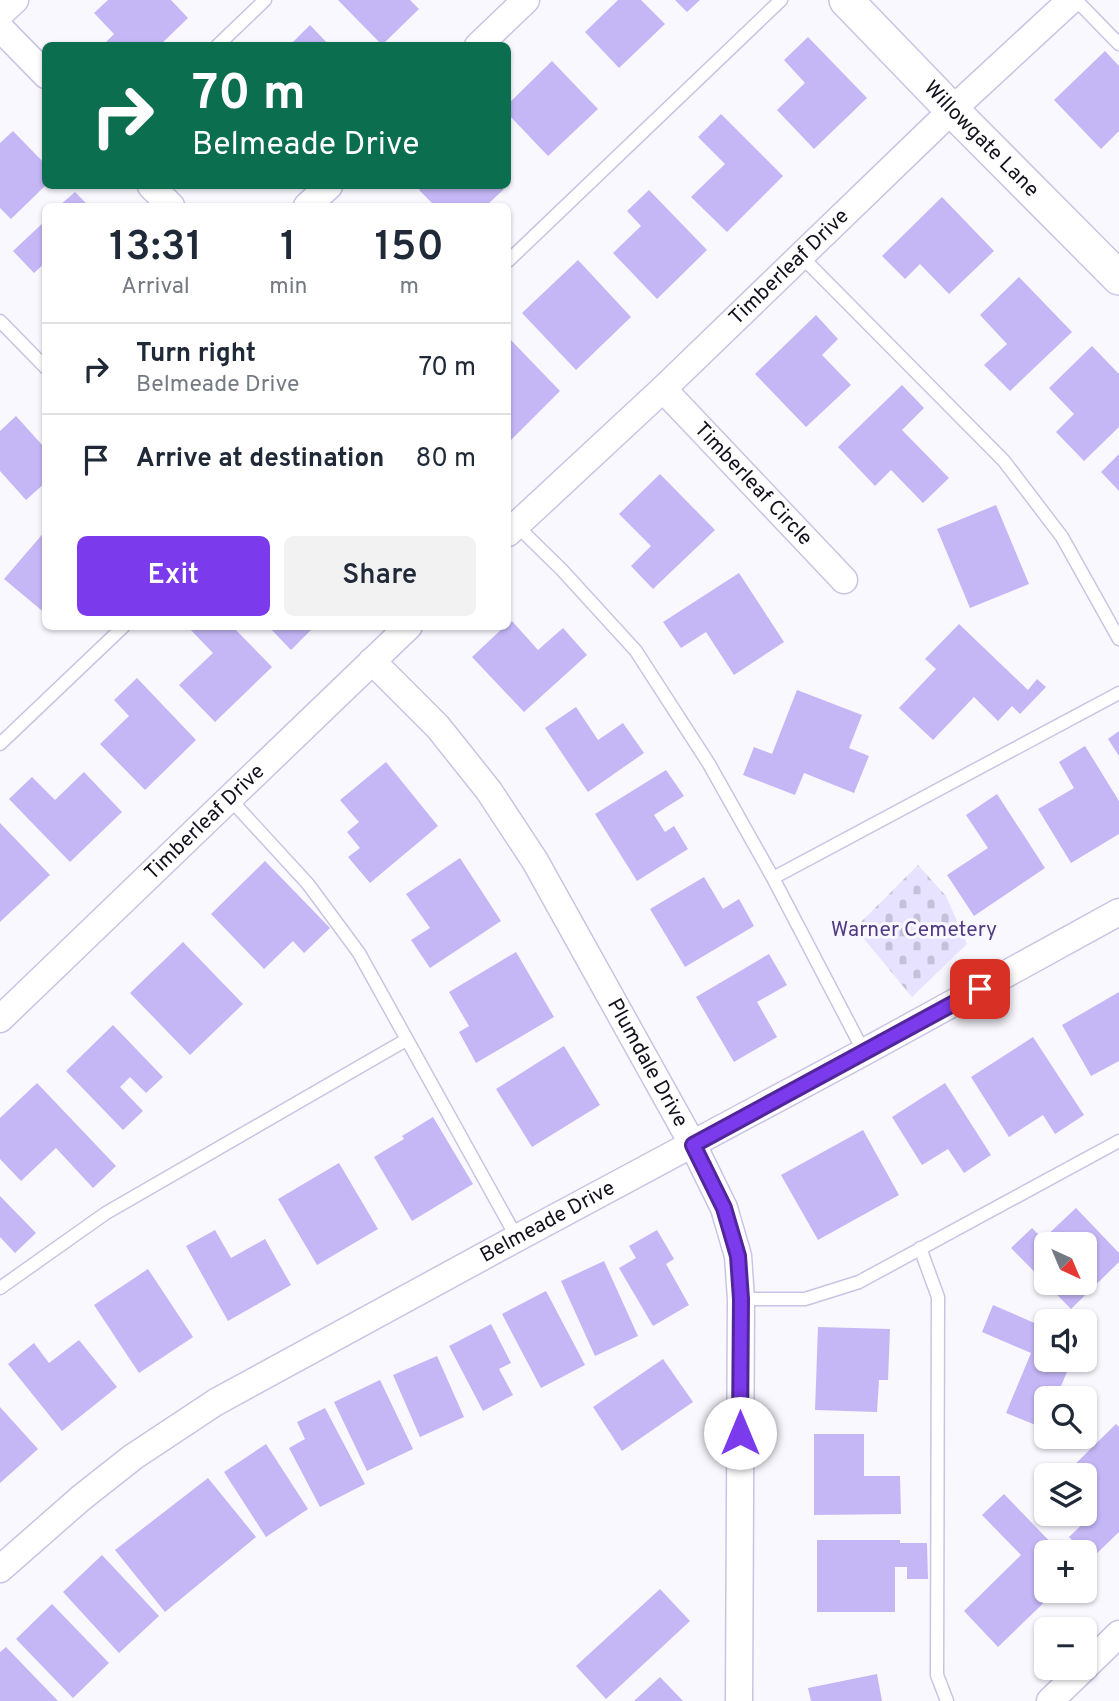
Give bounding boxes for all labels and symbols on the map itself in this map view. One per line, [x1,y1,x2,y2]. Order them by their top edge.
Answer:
street label: Willowgate Lane [918,75,1045,203]
street label: Timberleaf Drive [723,203,855,331]
street label: Timberleaf Circle [688,416,818,552]
street label: Timberleaf Drive [139,758,271,886]
park label: Warner Cemetery [831,917,997,944]
pin [950,959,1010,1019]
street label: Plumdale Drive [601,994,694,1132]
street label: Belmeade Drive [475,1174,620,1269]
north arrow [1034,1232,1097,1295]
position arrow [703,1396,777,1470]

